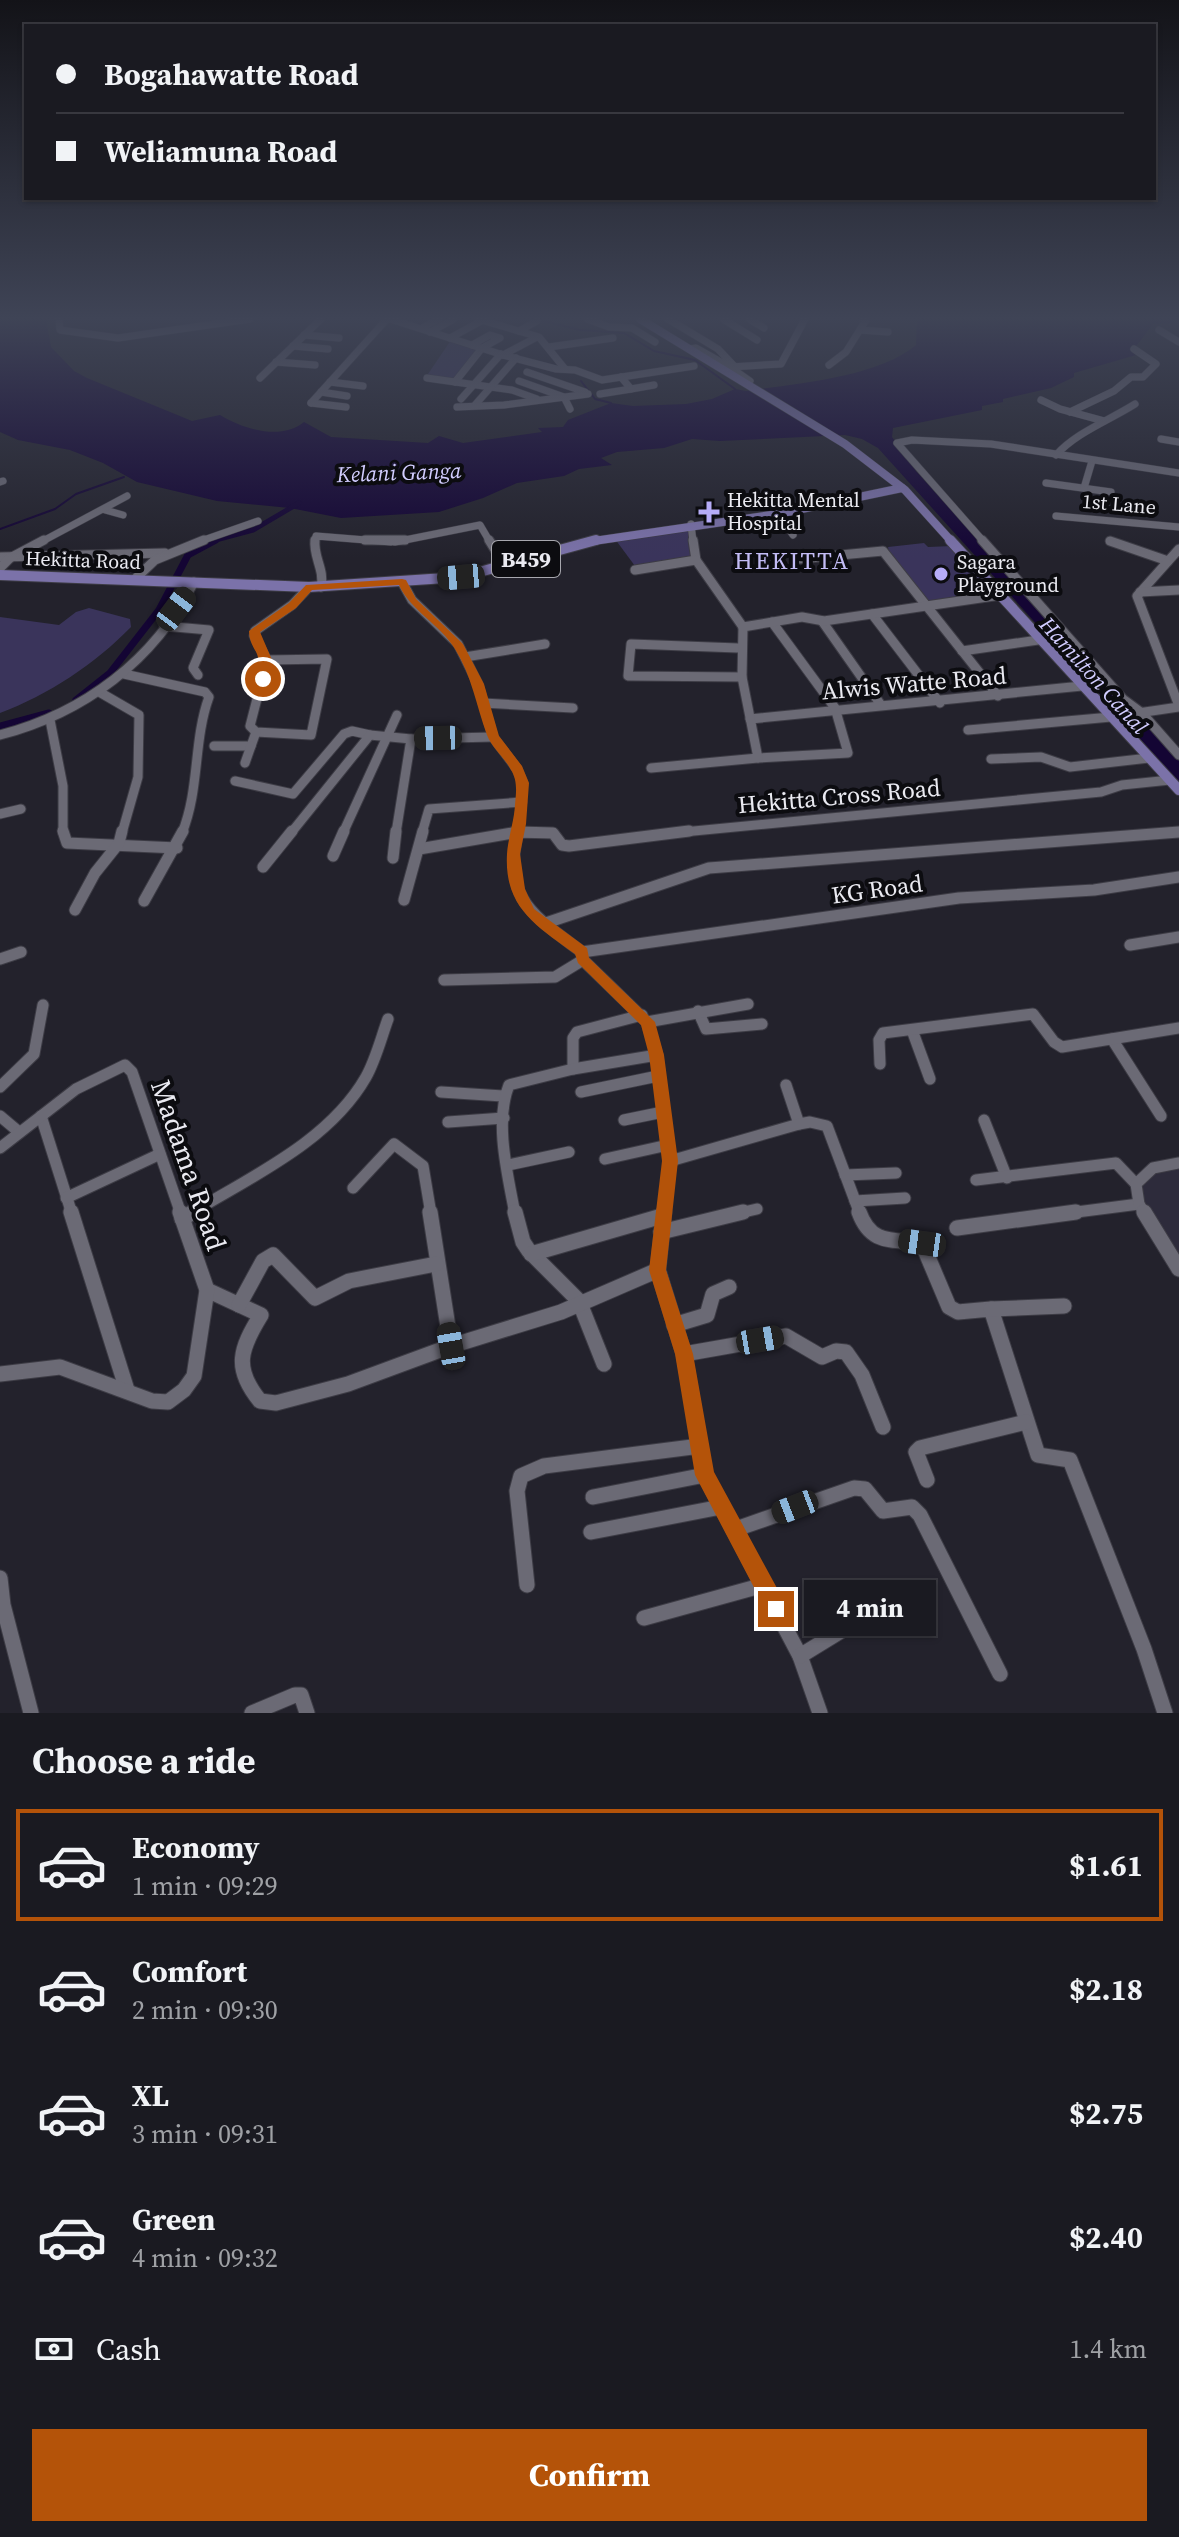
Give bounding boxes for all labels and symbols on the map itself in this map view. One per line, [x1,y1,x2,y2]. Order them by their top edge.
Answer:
water label: Kelani Ganga [335,455,462,489]
place label: Hekitta Mental Hospital [727,486,860,537]
street label: 1st Lane [1081,487,1157,521]
marker: Hekitta Mental Hospital [698,501,720,523]
road number: B459 [492,541,560,577]
street label: Hekitta Road [25,544,142,576]
district label: HEKITTA [734,544,850,577]
place label: Sagara Playground [957,548,1060,599]
car [436,563,486,591]
marker: Sagara Playground [932,565,950,583]
car [152,583,200,635]
water label: Hamilton Canal [1032,609,1155,741]
street label: Alwis Watte Road [820,658,1008,708]
route start [245,661,281,697]
car [414,726,462,750]
street label: Hekitta Cross Road [736,771,942,821]
street label: KG Road [829,866,925,912]
street label: Madama Road [142,1075,236,1256]
car [897,1228,947,1258]
car [435,1320,467,1372]
car [734,1324,786,1356]
car [768,1487,822,1527]
callout: 4 min [804,1581,936,1637]
route end [758,1591,794,1627]

